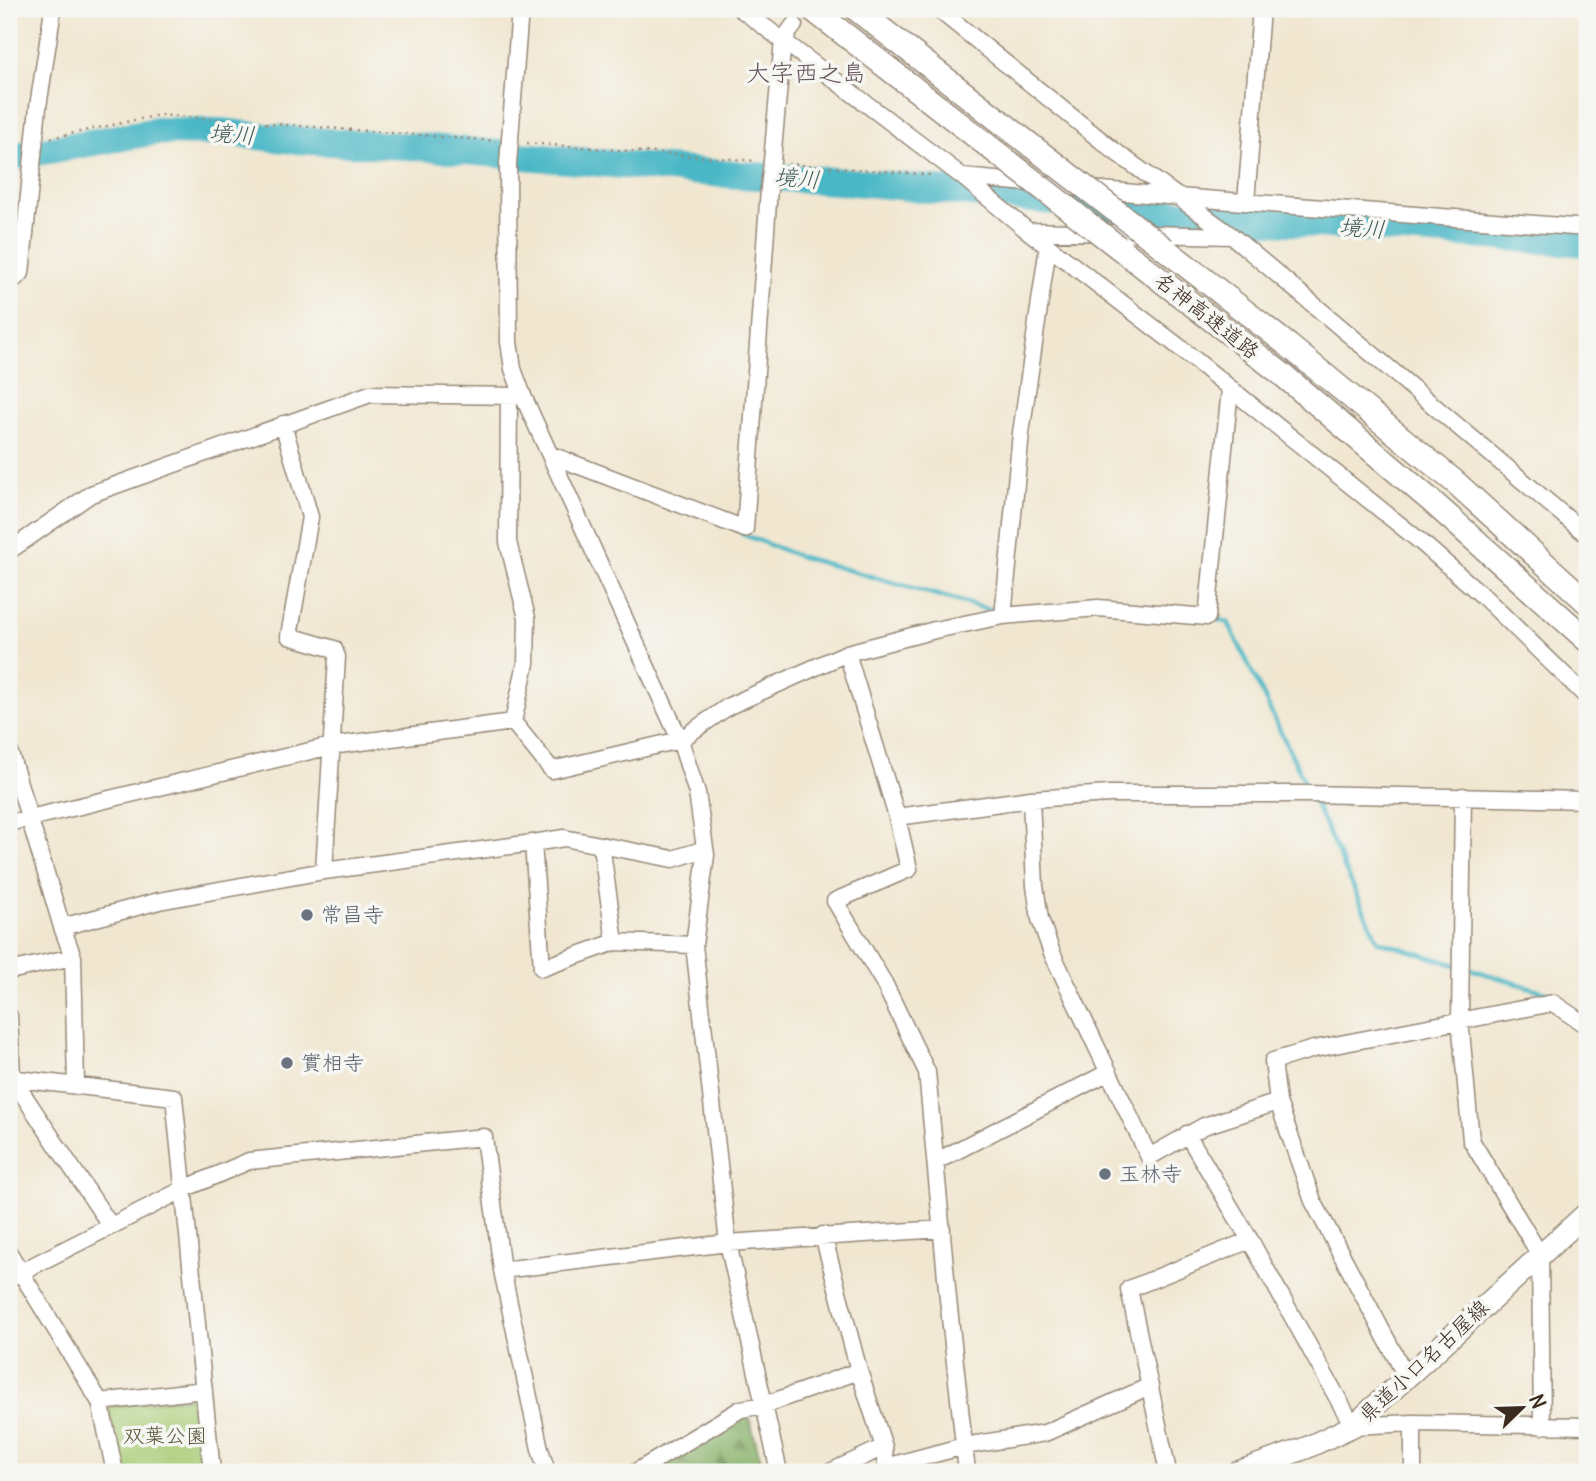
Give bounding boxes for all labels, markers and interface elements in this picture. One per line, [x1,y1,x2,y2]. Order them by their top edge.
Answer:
district label: 大字西之島 [746,57,866,87]
water label: 境川 [208,117,256,150]
water label: 境川 [773,161,821,194]
water label: 境川 [1338,211,1386,244]
street label: 名神高速道路 [1149,266,1265,365]
place label: 常昌寺 [321,901,384,928]
marker: 常昌寺 [299,907,315,923]
place label: 實相寺 [301,1049,364,1076]
marker: 實相寺 [279,1055,295,1071]
place label: 玉林寺 [1119,1160,1182,1187]
marker: 玉林寺 [1097,1166,1113,1182]
street label: 県道小口名古屋線 [1353,1293,1494,1428]
north arrow [1488,1372,1558,1442]
text: N [1524,1391,1551,1412]
park label: 双葉公園 [123,1422,207,1449]

